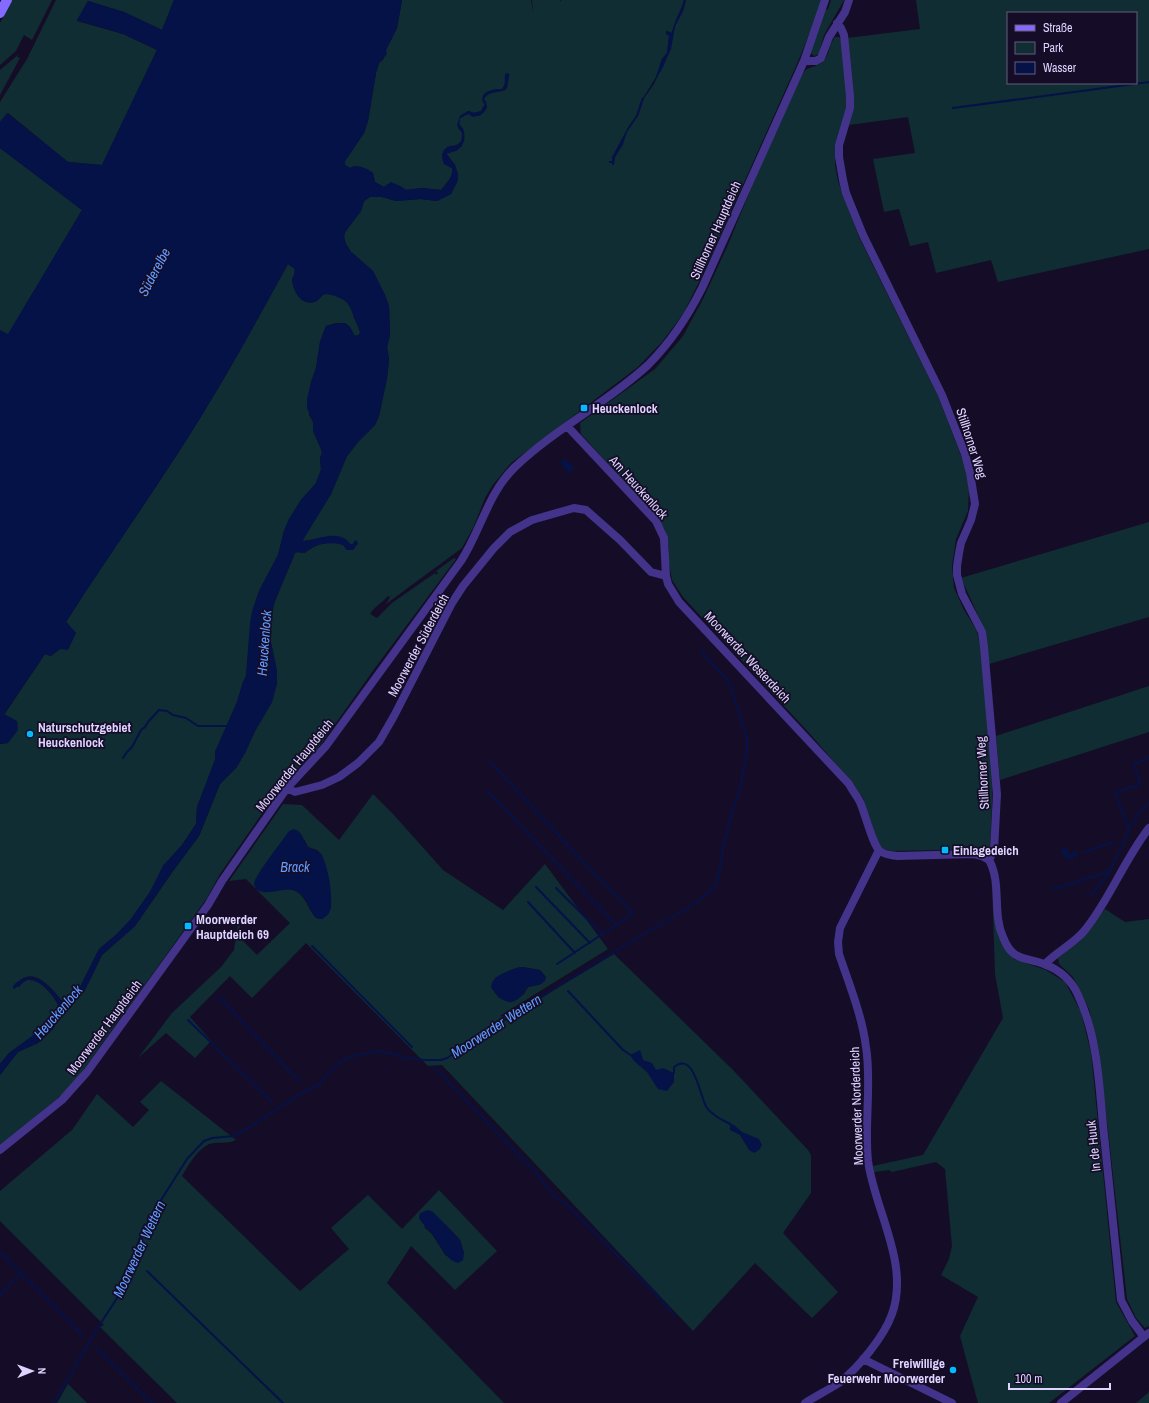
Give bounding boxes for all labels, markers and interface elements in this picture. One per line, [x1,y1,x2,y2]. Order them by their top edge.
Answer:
legend [1007,12,1137,84]
text: Straße [1043,20,1073,36]
text: Park [1043,40,1063,56]
text: Wasser [1043,60,1077,76]
street label: Stillhorner Hauptdeich [686,178,745,282]
water label: Süderelbe [134,245,174,299]
place label: Heuckenlock [592,400,658,417]
marker: Heuckenlock [579,403,589,413]
street label: Stillhorner Weg [952,406,991,481]
street label: Am Heuckenlock [605,451,672,523]
street label: Moorwerder Süderdeich [384,591,453,700]
water label: Heuckenlock [253,608,275,676]
street label: Moorwerder Westerdeich [701,608,795,707]
street label: Moorwerder Hauptdeich [252,715,337,815]
place label: Naturschutzgebiet Heuckenlock [38,719,131,751]
marker: Naturschutzgebiet Heuckenlock [25,729,35,739]
street label: Stillhorner Weg [972,736,993,810]
place label: Einlagedeich [953,842,1019,859]
marker: Einlagedeich [940,845,950,855]
water label: Brack [280,858,311,876]
place label: Moorwerder Hauptdeich 69 [196,911,269,943]
marker: Moorwerder Hauptdeich 69 [183,921,193,931]
street label: Moorwerder Hauptdeich [63,976,146,1078]
water label: Heuckenlock [30,980,87,1043]
water label: Moorwerder Wettern [447,990,545,1062]
street label: Moorwerder Norderdeich [846,1046,867,1165]
street label: In de Huuk [1082,1119,1105,1172]
water label: Moorwerder Wettern [109,1198,169,1300]
north arrow [12,1351,52,1391]
place label: Freiwillige Feuerwehr Moorwerder [828,1355,946,1387]
marker: Freiwillige Feuerwehr Moorwerder [948,1365,958,1375]
scale bar [1009,1365,1110,1391]
text: N [35,1367,49,1374]
text: 100 m [1015,1371,1042,1387]

